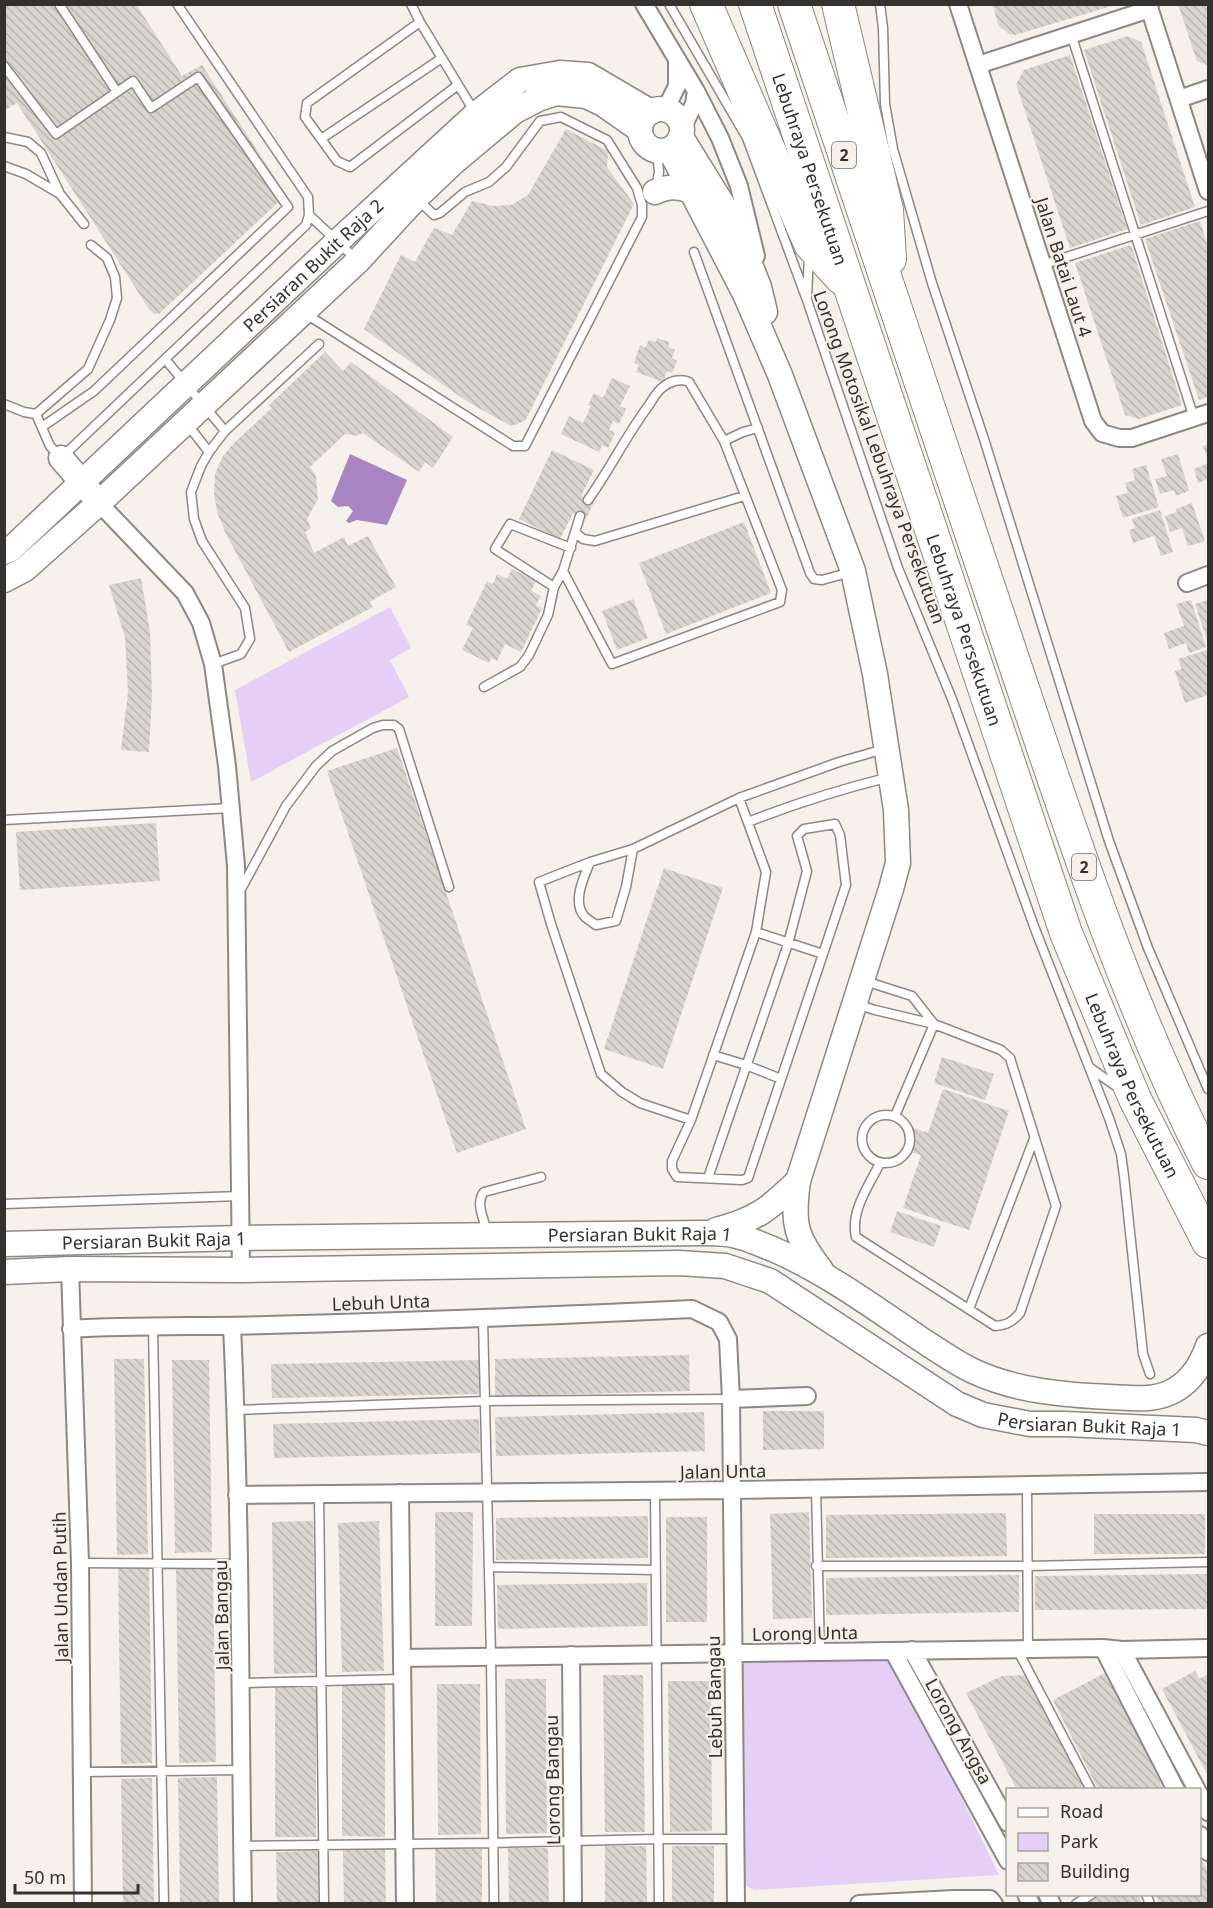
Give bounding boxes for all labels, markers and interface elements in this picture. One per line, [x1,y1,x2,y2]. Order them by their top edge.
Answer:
street label: Lebuhraya Persekutuan [767,70,854,268]
road number: 2 [832,142,856,168]
street label: Jalan Batai Laut 4 [1030,192,1098,340]
street label: Persiaran Bukit Raja 2 [237,193,388,337]
street label: Lorong Motosikal Lebuhraya Persekutuan [808,287,952,627]
street label: Lebuhraya Persekutuan [921,531,1008,729]
road number: 2 [1072,854,1096,880]
street label: Lebuhraya Persekutuan [1080,989,1185,1182]
street label: Persiaran Bukit Raja 1 [548,1221,733,1247]
street label: Persiaran Bukit Raja 1 [62,1226,246,1255]
street label: Lebuh Unta [331,1288,431,1316]
street label: Persiaran Bukit Raja 1 [996,1406,1182,1441]
street label: Jalan Unta [678,1458,766,1484]
street label: Jalan Undan Putih [47,1511,73,1665]
street label: Jalan Bangau [208,1559,234,1673]
street label: Lorong Unta [752,1620,858,1646]
street label: Lebuh Bangau [701,1635,727,1759]
street label: Lorong Angsa [920,1674,998,1788]
street label: Lorong Bangau [539,1715,565,1845]
legend [1006,1788,1201,1896]
text: Road [1060,1799,1103,1823]
text: Park [1060,1829,1098,1853]
scale bar [15,1857,138,1895]
text: Building [1060,1859,1130,1883]
text: 50 m [24,1865,66,1889]

